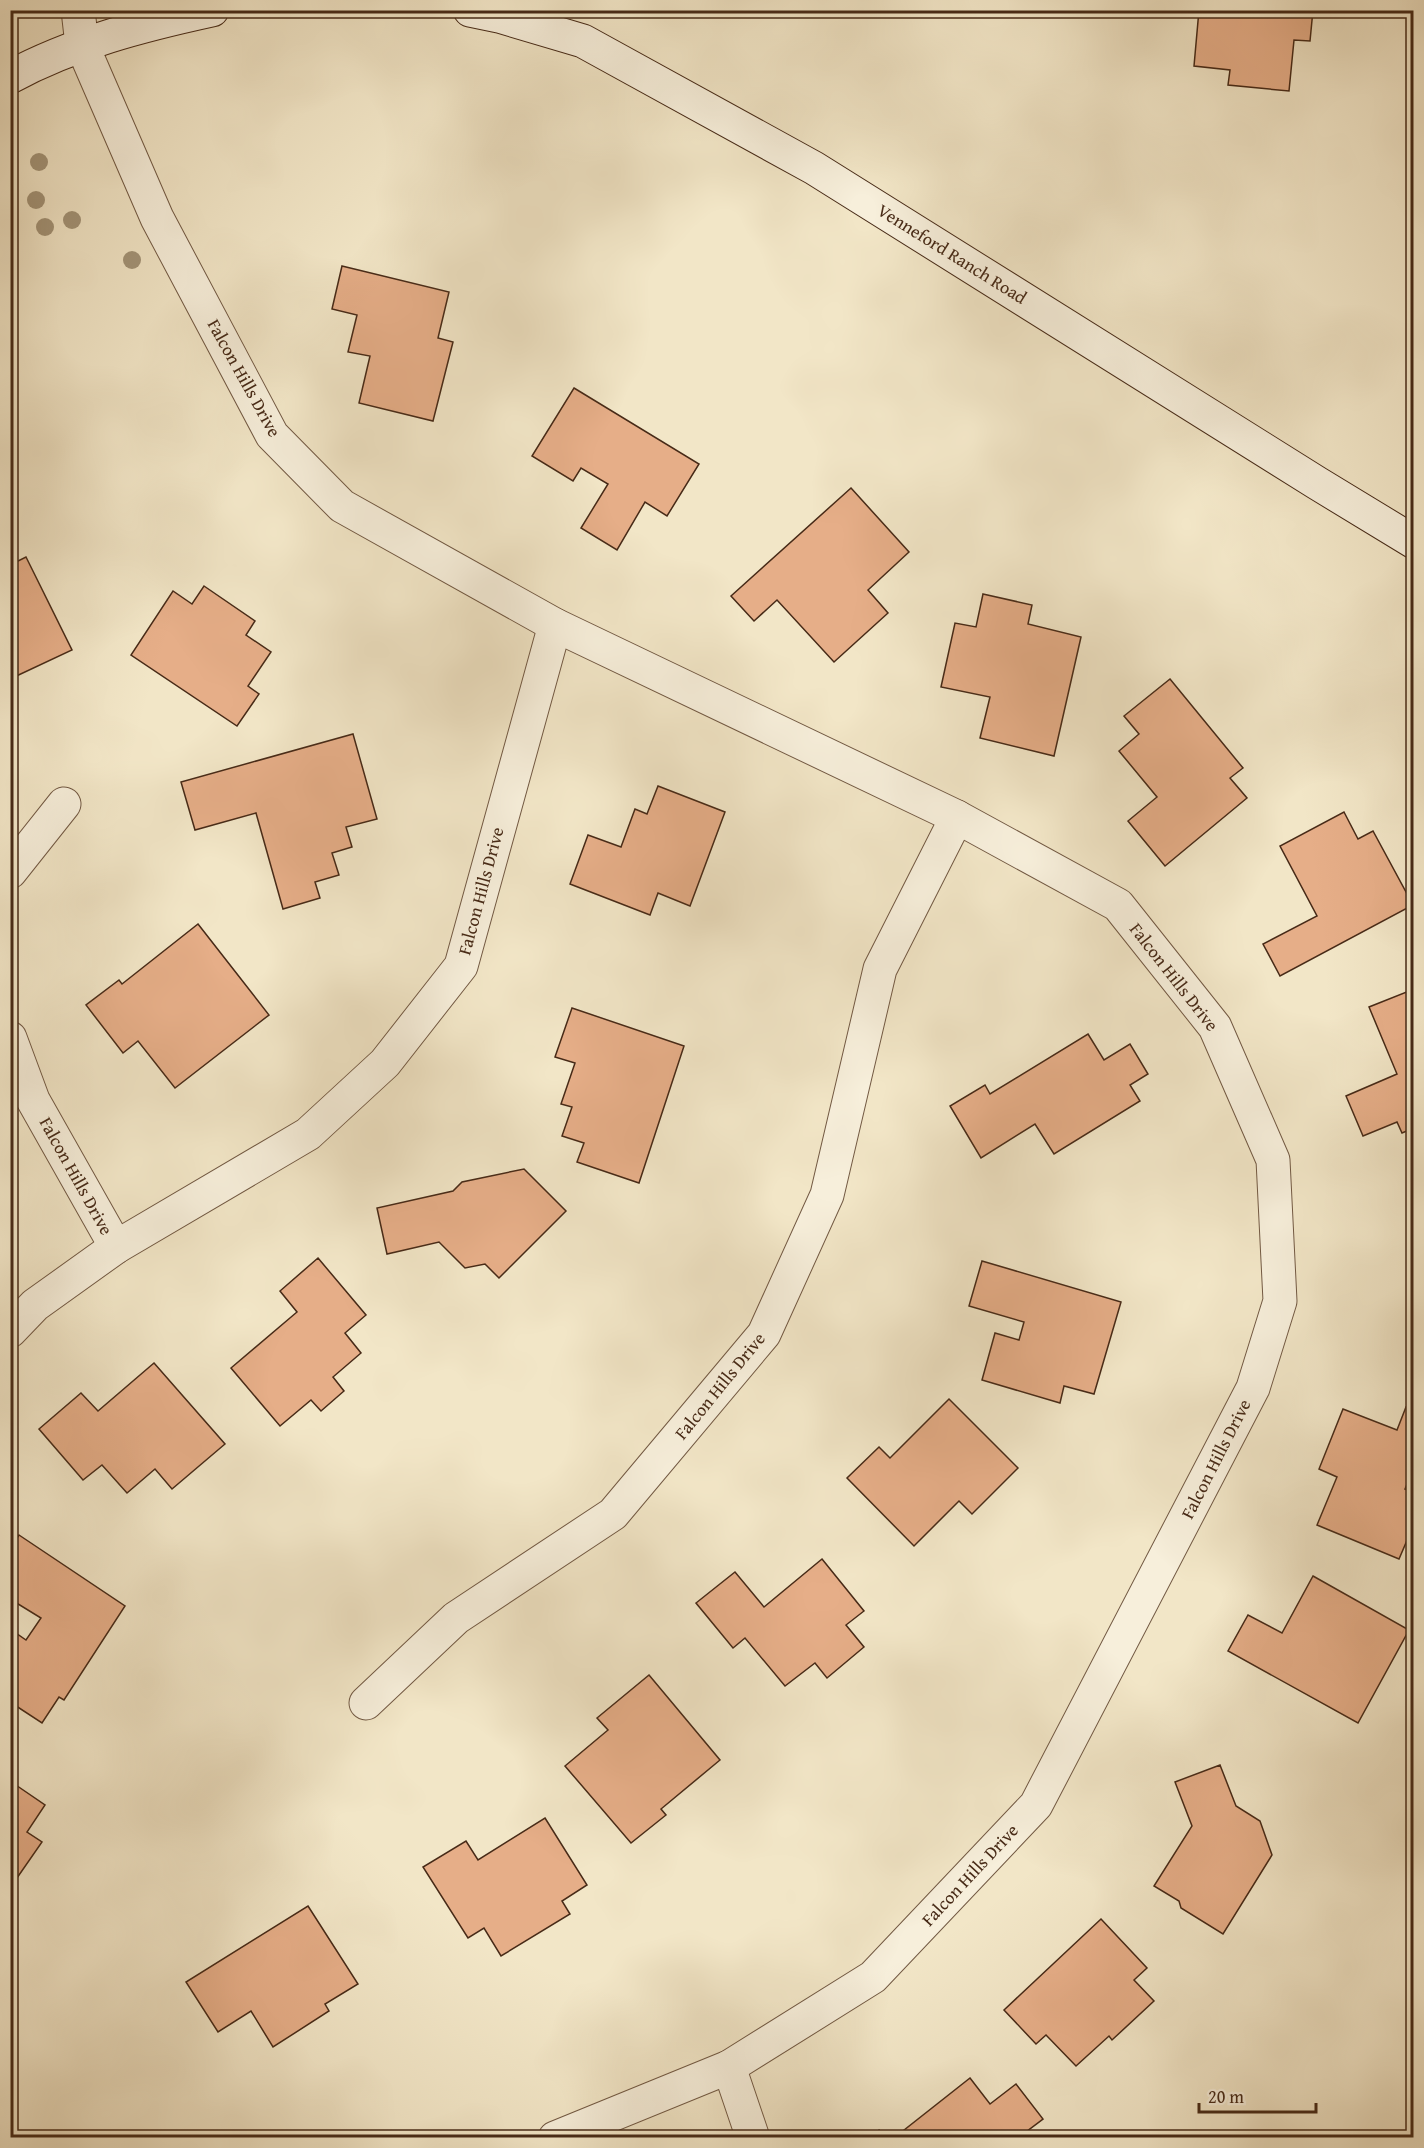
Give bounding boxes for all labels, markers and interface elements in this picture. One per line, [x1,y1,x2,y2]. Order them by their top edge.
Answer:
street label: Venneford Ranch Road [872,197,1033,311]
street label: Falcon Hills Drive [201,314,288,442]
street label: Falcon Hills Drive [450,824,511,958]
street label: Falcon Hills Drive [1123,917,1226,1037]
street label: Falcon Hills Drive [33,1112,120,1240]
street label: Falcon Hills Drive [668,1326,771,1445]
street label: Falcon Hills Drive [1174,1394,1257,1523]
street label: Falcon Hills Drive [915,1817,1024,1932]
scale bar [1199,2076,1316,2114]
text: 20 m [1208,2083,1244,2110]

